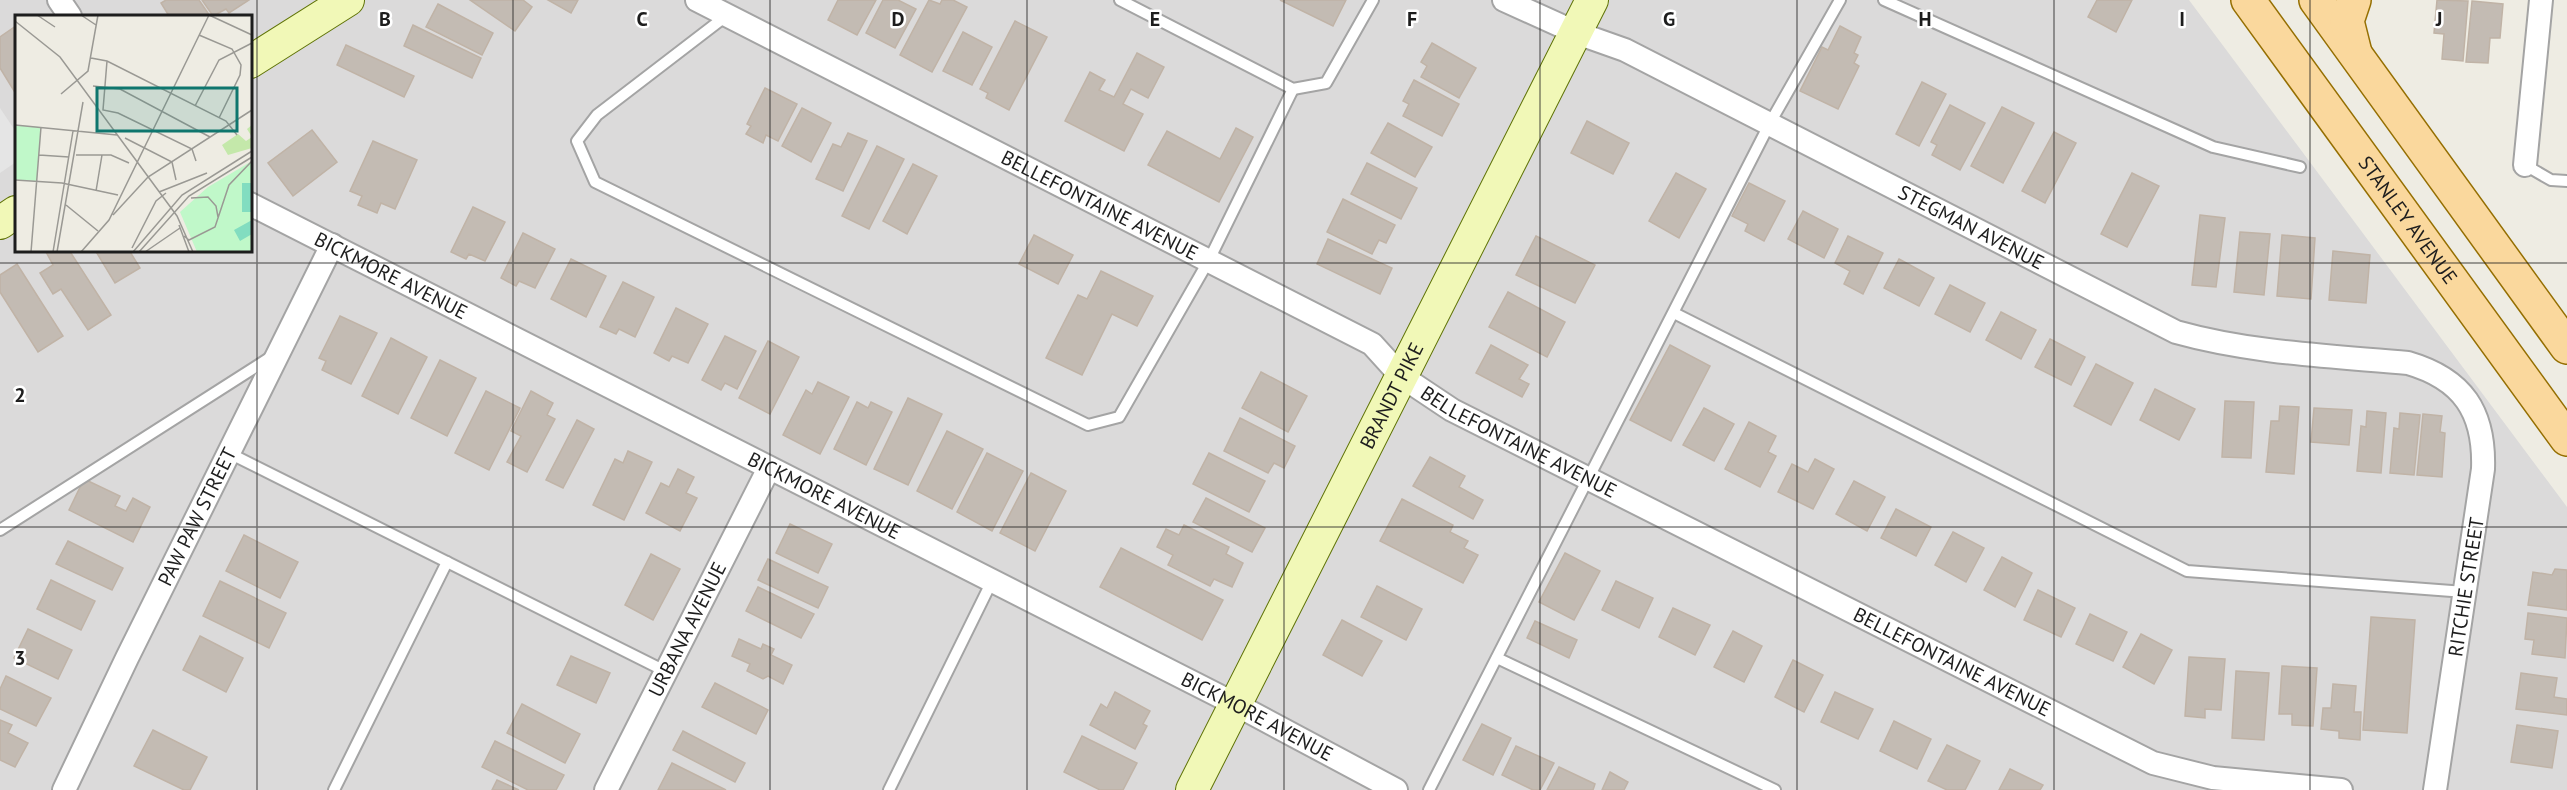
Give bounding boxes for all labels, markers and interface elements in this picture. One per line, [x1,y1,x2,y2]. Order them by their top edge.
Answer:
text: B [379,6,391,32]
text: C [636,6,648,32]
text: D [892,6,905,32]
text: E [1150,6,1160,32]
text: F [1407,6,1417,32]
text: G [1663,6,1675,32]
text: H [1918,6,1932,32]
text: I [2179,6,2185,32]
text: J [2435,6,2442,32]
inset map [15,15,252,252]
street label: BELLEFONTAINE AVENUE [997,144,1203,266]
street label: STANLEY AVENUE [2353,151,2463,289]
street label: STEGMAN AVENUE [1894,179,2049,275]
street label: BICKMORE AVENUE [310,226,472,325]
street label: BRANDT PIKE [1354,338,1429,453]
street label: BELLEFONTAINE AVENUE [1416,380,1621,504]
text: 2 [14,382,26,408]
street label: PAW PAW STREET [152,443,242,590]
street label: BICKMORE AVENUE [743,446,905,545]
street label: RITCHIE STREET [2442,515,2490,659]
street label: URBANA AVENUE [642,558,732,701]
street label: BELLEFONTAINE AVENUE [1849,601,2055,722]
text: 3 [14,645,26,671]
street label: BICKMORE AVENUE [1177,666,1338,767]

